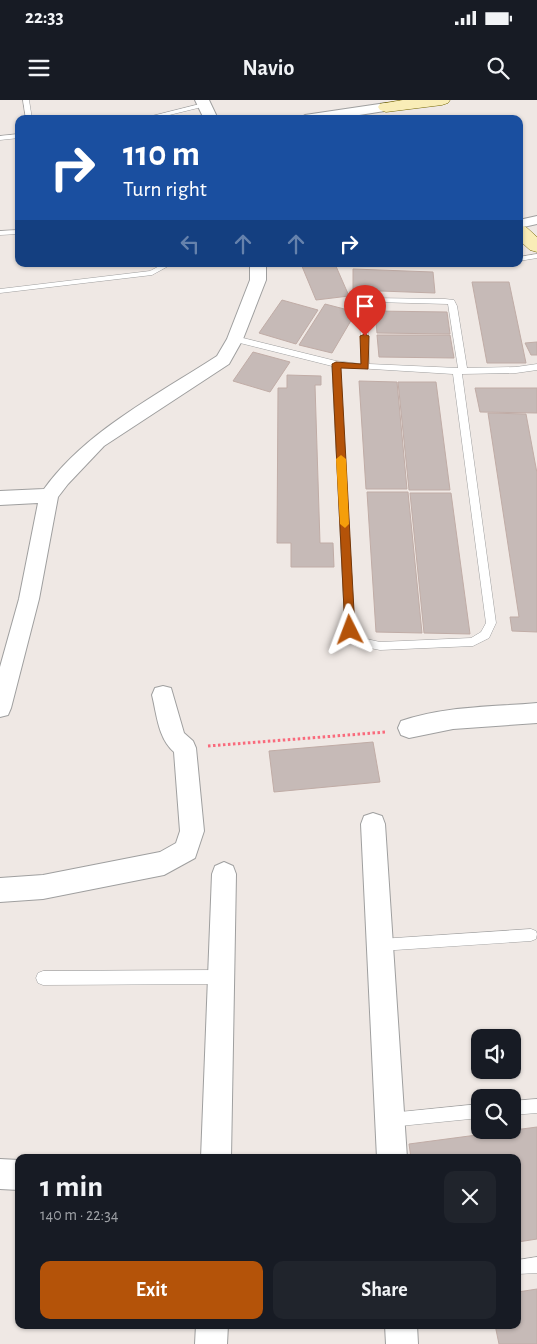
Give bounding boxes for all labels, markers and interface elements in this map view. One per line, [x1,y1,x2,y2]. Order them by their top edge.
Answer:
text: 22:33 [25,8,64,27]
icon: menu [25,54,53,82]
icon: search [484,54,512,82]
text: Navio [243,57,294,79]
icon: right [40,135,105,200]
text: 110 m [123,137,200,172]
text: Turn right [123,178,207,200]
icon: left [176,230,204,258]
icon: ahead [229,230,257,258]
icon: ahead [282,230,310,258]
icon: right [335,230,363,258]
pin [344,285,386,336]
icon: arrive [351,292,379,320]
position arrow [323,603,375,655]
map controls [471,1029,521,1139]
button: sound [471,1029,521,1079]
button: search [471,1089,521,1139]
button: close [444,1171,496,1223]
text: 1 min [40,1172,103,1202]
text: 140 m · 22:34 [40,1207,119,1223]
button: Exit [40,1261,263,1319]
button: Share [273,1261,496,1319]

